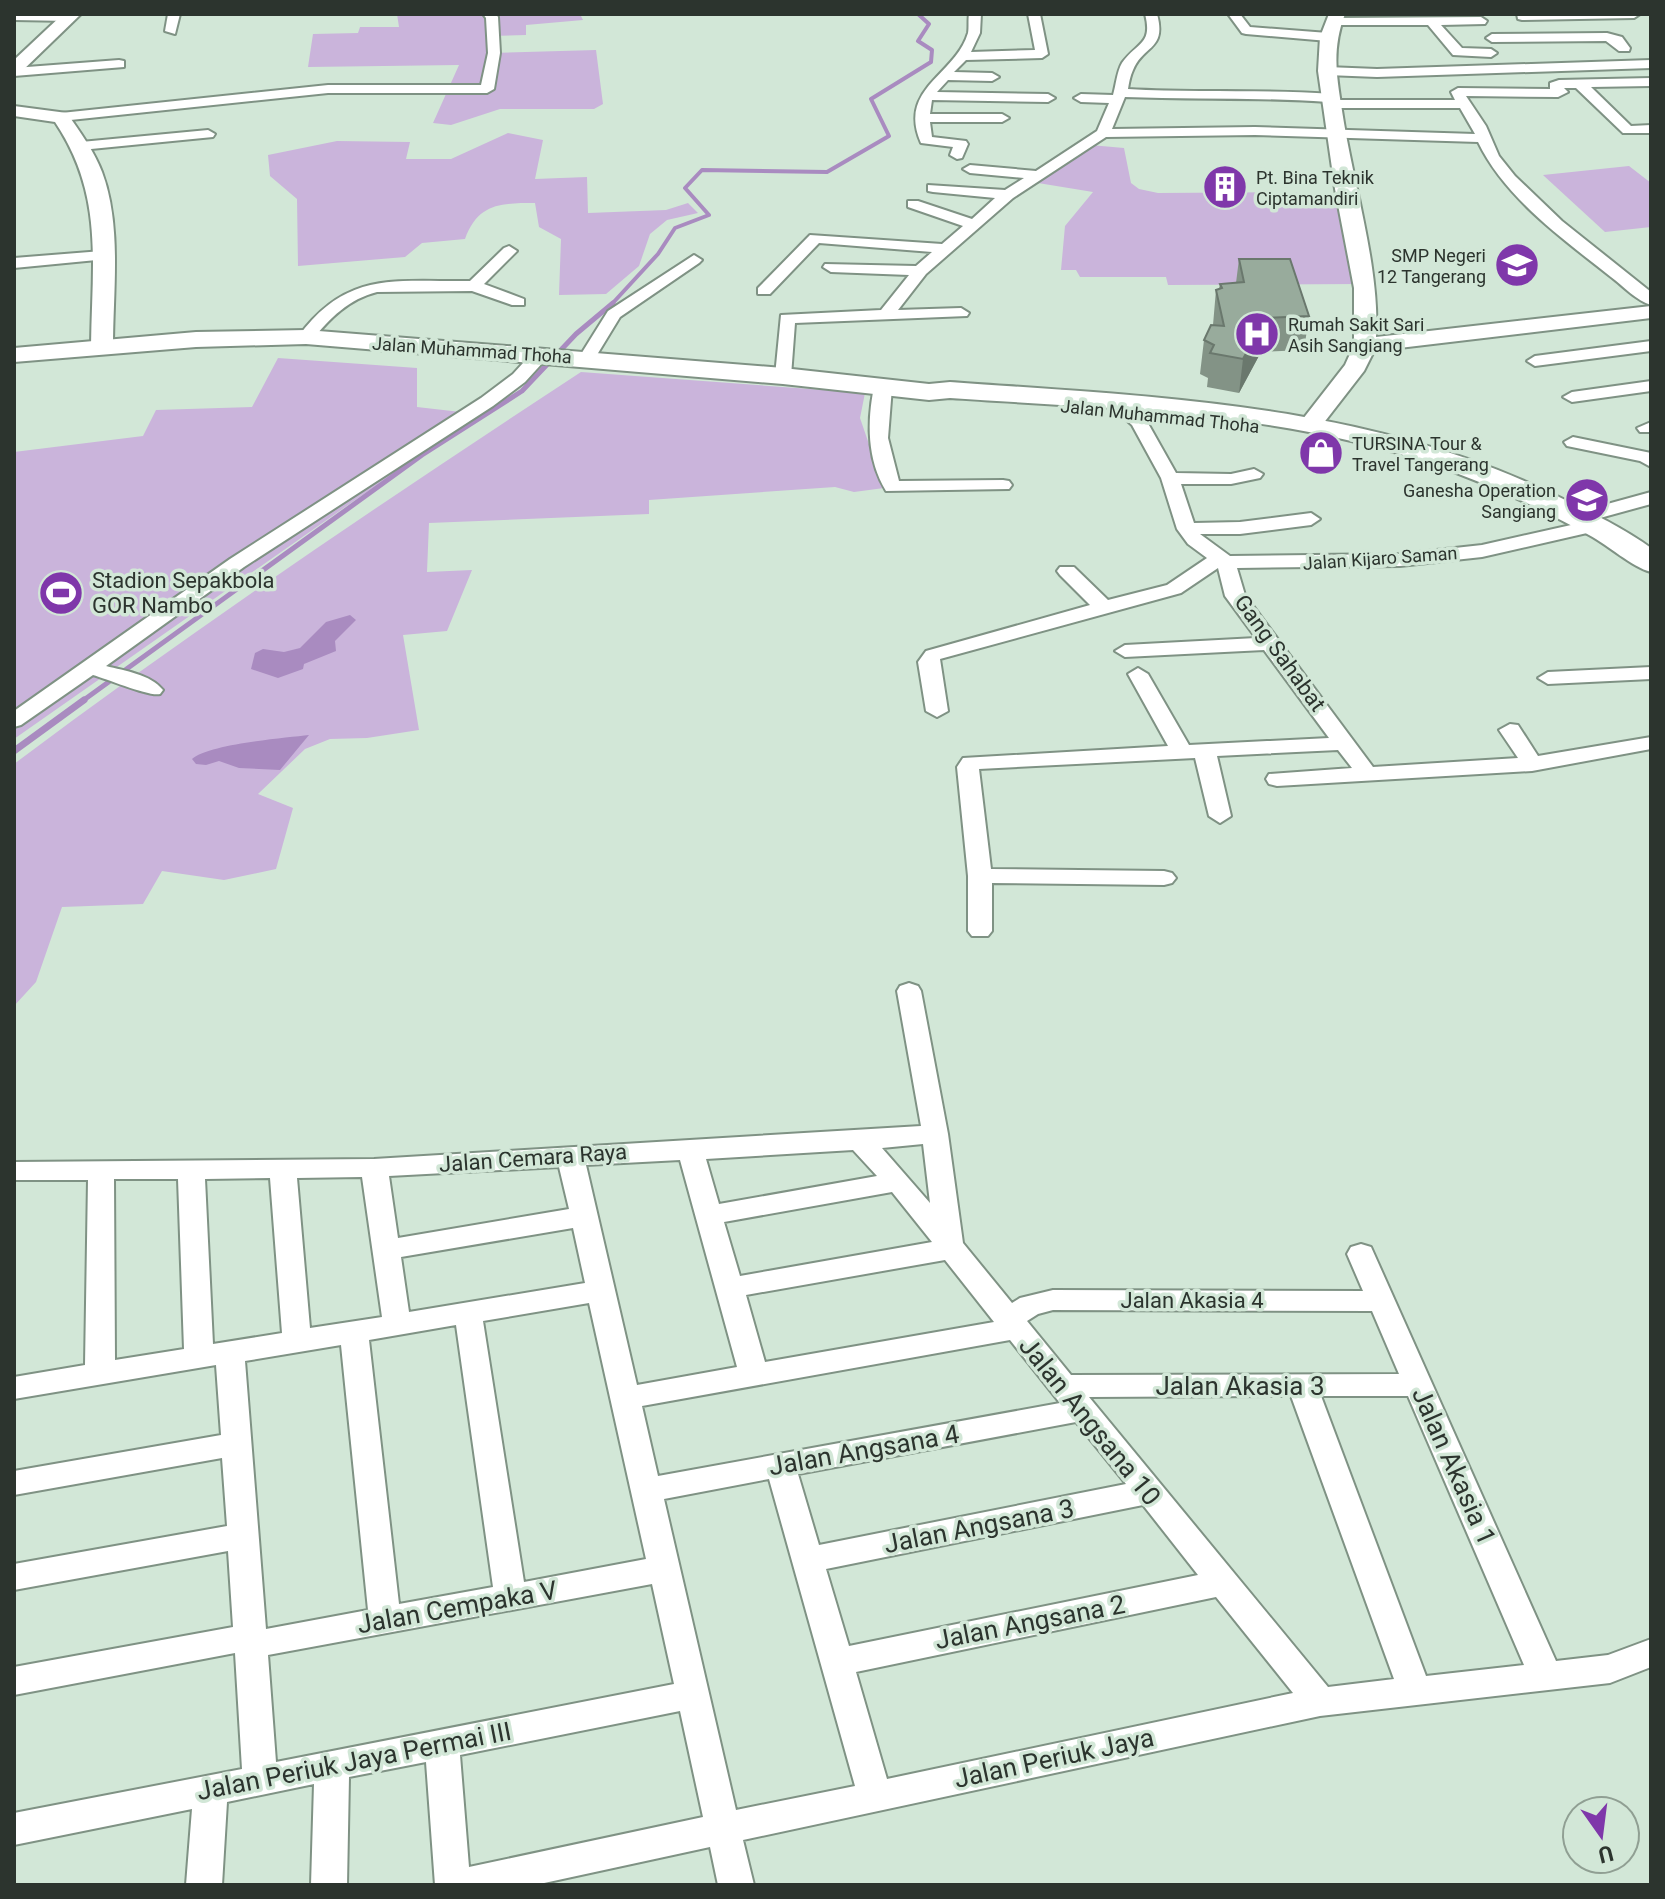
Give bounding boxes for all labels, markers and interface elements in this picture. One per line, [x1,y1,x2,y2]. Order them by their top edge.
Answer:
building icon: Pt. Bina Teknik Ciptamandiri [1201,163,1249,211]
place label: Pt. Bina Teknik Ciptamandiri [1256,167,1375,209]
school or university icon: SMP Negeri 12 Tangerang [1493,241,1541,289]
place label: SMP Negeri 12 Tangerang [1377,245,1486,287]
hospital icon: Rumah Sakit Sari Asih Sangiang [1233,310,1281,358]
place label: Rumah Sakit Sari Asih Sangiang [1288,314,1424,356]
street label: Jalan Muhammad Thoha [372,333,572,367]
street label: Jalan Muhammad Thoha [1060,395,1260,437]
shop icon: TURSINA Tour & Travel Tangerang [1297,429,1345,477]
place label: TURSINA Tour & Travel Tangerang [1352,433,1489,475]
school or university icon: Ganesha Operation Sangiang [1563,476,1611,524]
place label: Ganesha Operation Sangiang [1403,480,1556,522]
street label: Jalan Kijaro Saman [1302,542,1458,574]
place label: Stadion Sepakbola GOR Nambo [92,568,275,618]
sports icon: Stadion Sepakbola GOR Nambo [37,569,85,617]
street label: Gang Sahabat [1229,590,1331,716]
street label: Jalan Cemara Raya [438,1139,628,1177]
street label: Jalan Akasia 4 [1121,1288,1264,1313]
street label: Jalan Angsana 10 [1013,1331,1167,1511]
street label: Jalan Akasia 3 [1156,1371,1325,1401]
street label: Jalan Akasia 1 [1406,1383,1502,1549]
street label: Jalan Angsana 4 [766,1418,962,1482]
street label: Jalan Angsana 3 [882,1493,1076,1559]
street label: Jalan Cempaka V [355,1575,560,1639]
street label: Jalan Angsana 2 [933,1589,1127,1655]
street label: Jalan Periuk Jaya Permai III [194,1716,514,1806]
street label: Jalan Periuk Jaya [951,1722,1157,1794]
north arrow [1561,1795,1641,1875]
text: U [1596,1840,1616,1868]

